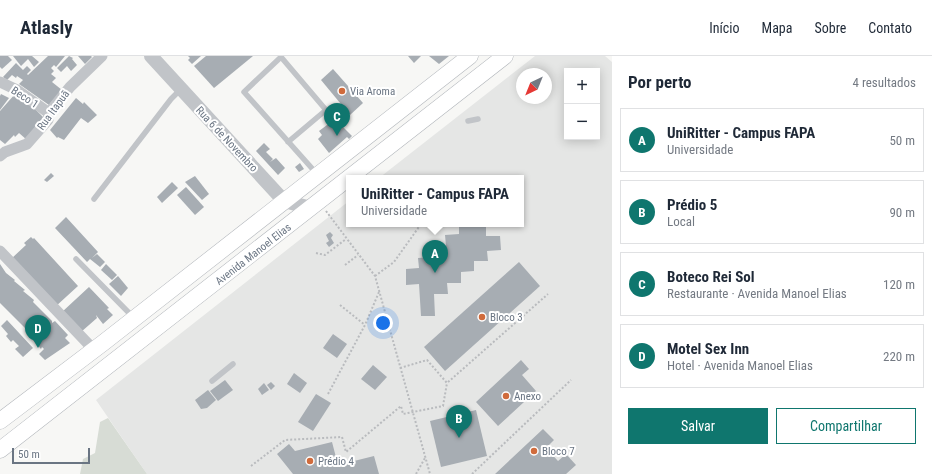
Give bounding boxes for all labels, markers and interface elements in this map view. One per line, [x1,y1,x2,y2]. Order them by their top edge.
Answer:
text: Atlasly [20,16,73,39]
text: Início [709,20,740,36]
text: Mapa [762,20,792,36]
text: Sobre [814,20,846,36]
text: Contato [868,20,912,36]
north arrow [516,68,552,104]
map controls [564,68,600,140]
button: + [564,68,600,104]
text: Por perto [628,72,692,92]
text: 4 resultados [852,75,916,90]
street label: Beco 1 [9,84,41,111]
place label: Via Aroma [350,85,395,98]
marker: Via Aroma [337,86,347,96]
street label: Rua Itapuã [35,88,72,133]
pin: C [324,103,350,136]
street label: Rua 6 de Novembro [193,104,261,175]
button: − [564,104,600,140]
text: UniRitter - Campus FAPA [667,124,815,142]
text: A [638,133,646,148]
text: 50 m [889,133,915,148]
text: Universidade [667,142,733,157]
popup [346,175,524,227]
text: UniRitter - Campus FAPA [361,185,509,203]
text: Prédio 5 [667,196,717,214]
text: Universidade [361,203,427,218]
text: B [638,205,646,220]
text: 90 m [889,205,915,220]
text: Local [667,214,695,229]
street label: Avenida Manoel Elias [213,221,294,288]
pin: A [422,240,448,273]
text: Boteco Rei Sol [667,268,755,286]
text: C [638,277,646,292]
text: 120 m [883,277,915,292]
text: Restaurante · Avenida Manoel Elias [667,286,847,301]
place label: Bloco 3 [490,311,523,324]
marker: Bloco 3 [477,312,487,322]
your location [373,313,393,333]
pin: D [25,315,51,348]
text: Motel Sex Inn [667,340,749,358]
text: D [638,349,646,364]
text: 220 m [883,349,915,364]
text: Hotel · Avenida Manoel Elias [667,358,813,373]
place label: Anexo [514,390,542,403]
marker: Anexo [501,391,511,401]
pin: B [446,405,472,438]
button: Salvar [628,408,768,444]
button: Compartilhar [776,408,916,444]
place label: Bloco 7 [542,445,575,458]
scale bar [12,446,90,465]
marker: Bloco 7 [529,446,539,456]
text: 50 m [18,448,40,461]
place label: Prédio 4 [318,455,355,468]
marker: Prédio 4 [305,456,315,466]

